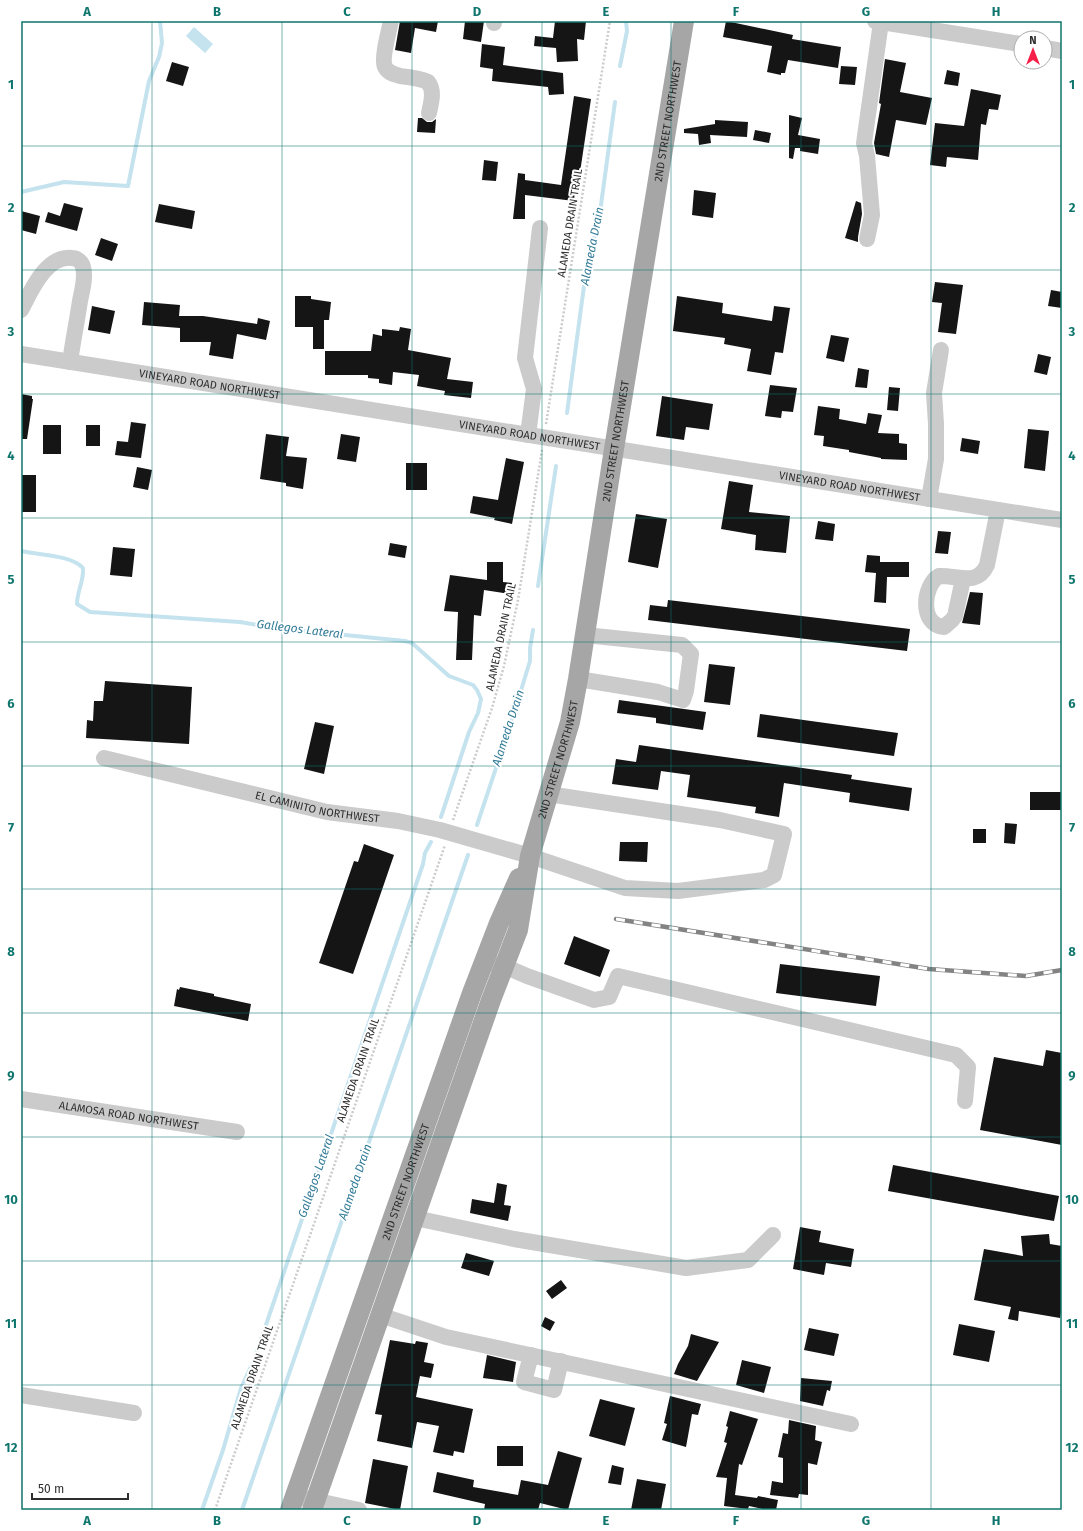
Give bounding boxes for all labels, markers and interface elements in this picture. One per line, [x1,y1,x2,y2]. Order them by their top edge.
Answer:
text: A [82,4,91,19]
text: B [213,4,221,19]
text: C [343,4,351,19]
text: D [473,4,482,19]
text: E [603,4,610,19]
text: F [733,4,740,19]
text: G [862,4,870,19]
text: H [992,4,1000,19]
north arrow [1013,30,1053,70]
text: N [1029,34,1037,47]
street label: 2ND STREET NORTHWEST [651,59,684,183]
text: 1 [8,77,14,92]
text: 1 [1069,77,1075,92]
street label: ALAMEDA DRAIN TRAIL [555,167,585,278]
text: 2 [8,200,15,215]
text: 2 [1069,200,1076,215]
water label: Alameda Drain [577,206,606,287]
text: 3 [7,324,15,339]
text: 3 [1068,324,1076,339]
street label: VINEYARD ROAD NORTHWEST [138,366,281,402]
street label: 2ND STREET NORTHWEST [599,379,632,503]
street label: VINEYARD ROAD NORTHWEST [458,417,601,453]
text: 4 [7,448,15,463]
text: 4 [1068,448,1076,463]
street label: VINEYARD ROAD NORTHWEST [778,468,921,504]
text: 5 [8,572,15,587]
text: 5 [1069,572,1076,587]
street label: ALAMEDA DRAIN TRAIL [483,581,519,692]
water label: Gallegos Lateral [256,617,344,641]
water label: Alameda Drain [489,688,527,769]
text: 6 [7,696,15,711]
text: 6 [1068,696,1076,711]
street label: 2ND STREET NORTHWEST [535,699,580,820]
street label: EL CAMINITO NORTHWEST [254,788,380,825]
text: 7 [8,820,14,835]
text: 7 [1069,820,1075,835]
text: 8 [7,944,15,959]
text: 8 [1068,944,1076,959]
street label: ALAMEDA DRAIN TRAIL [334,1015,382,1124]
text: 9 [7,1068,15,1083]
text: 9 [1068,1068,1076,1083]
street label: ALAMOSA ROAD NORTHWEST [58,1098,200,1133]
street label: 2ND STREET NORTHWEST [379,1121,432,1242]
water label: Gallegos Lateral [295,1133,337,1219]
water label: Alameda Drain [335,1142,375,1223]
text: 10 [4,1192,18,1207]
text: 10 [1065,1192,1079,1207]
text: 11 [5,1316,17,1331]
text: 11 [1066,1316,1078,1331]
street label: ALAMEDA DRAIN TRAIL [228,1322,276,1431]
text: 12 [5,1440,18,1455]
text: 12 [1066,1440,1079,1455]
scale bar [32,1475,128,1501]
text: 50 m [38,1482,64,1496]
text: A [82,1513,91,1528]
text: B [213,1513,221,1528]
text: C [343,1513,351,1528]
text: D [473,1513,482,1528]
text: E [603,1513,610,1528]
text: F [733,1513,740,1528]
text: G [862,1513,870,1528]
text: H [992,1513,1000,1528]

